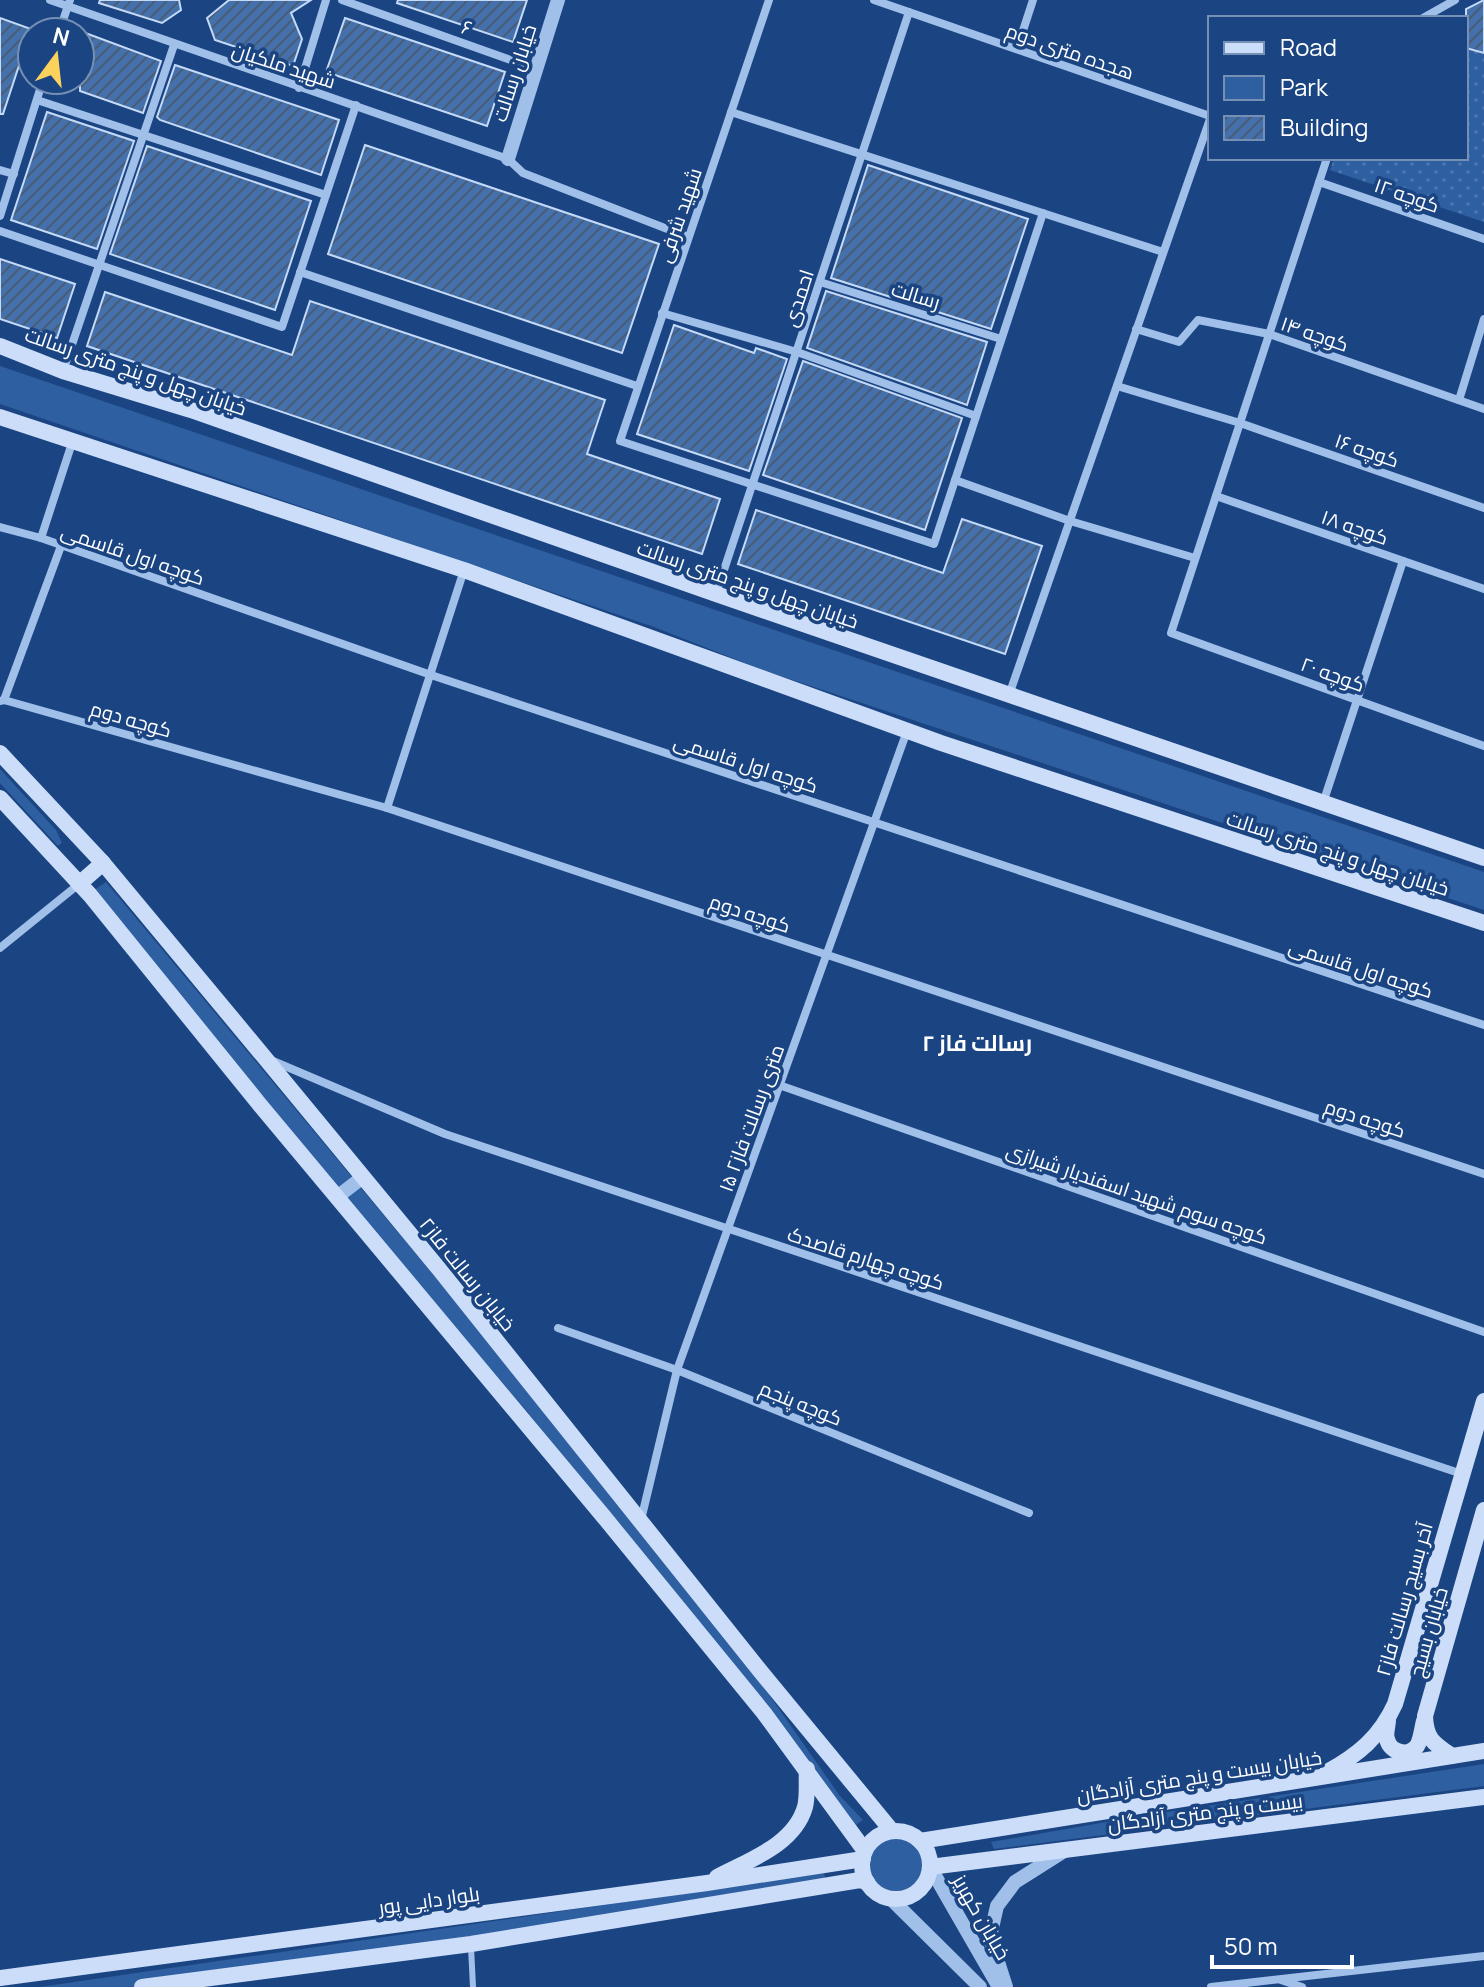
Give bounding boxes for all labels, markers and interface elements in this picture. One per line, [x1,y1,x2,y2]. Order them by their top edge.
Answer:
street label: ۶ [458,13,476,41]
north arrow [16,16,96,96]
street label: هجده متری دوم [1002,16,1138,87]
legend [1208,16,1468,160]
text: N [50,20,73,53]
street label: خیابان رسالت [486,21,542,125]
text: Road [1280,30,1337,63]
street label: شهید ملکیان [229,36,339,94]
text: Park [1280,70,1329,103]
text: Building [1280,110,1368,143]
street label: شهید شرفی [650,164,708,266]
street label: ۱۲ کوچه [1371,171,1443,219]
street label: احمدی [776,266,820,330]
street label: رسالت [888,275,944,315]
street label: ‍‍ ۱۴ کوچه [1274,308,1352,358]
street label: خیابان چهل و پنج متری رسالت [21,320,250,423]
street label: ۱۶ کوچه [1331,426,1403,474]
street label: ۱۸ کوچه [1318,503,1392,551]
street label: کوچه اول قاسمی [58,517,208,591]
street label: خیابان چهل و پنج متری رسالت [633,533,862,636]
street label: ۲۰ کوچه [1297,650,1369,698]
street label: کوچه دوم [87,694,175,744]
street label: کوچه اول قاسمی [670,727,822,799]
street label: خیابان چهل و پنج متری رسالت [1223,804,1453,903]
street label: کوچه دوم [706,887,794,940]
street label: کوچه اول قاسمی [1285,932,1437,1004]
district label: رسالت فاز ۲ [922,1028,1032,1058]
street label: ۱۵ متری رسالت فاز۲ [712,1040,790,1196]
street label: کوچه دوم [1321,1092,1409,1145]
street label: کوچه سوم شهید اسفندیار شیرازی [1003,1136,1271,1251]
street label: خیابان رسالت فاز۲ [414,1212,522,1336]
street label: کوچه چهارم قاصدک [784,1220,948,1297]
street label: کوچه پنجم [755,1374,846,1433]
street label: آخر بسیج رسالت فاز۲ [1369,1518,1440,1679]
street label: خیابان بسیج [1402,1584,1455,1680]
street label: خیابان بیست و پنج متری آزادگان [1074,1743,1324,1810]
street label: بیست و پنج متری آزادگان [1106,1787,1304,1838]
street label: خیابان کهریز [946,1868,1017,1965]
street label: بلوار دایی پور [376,1880,481,1921]
scale bar [1212,1919,1352,1969]
text: 50 m [1224,1929,1278,1962]

